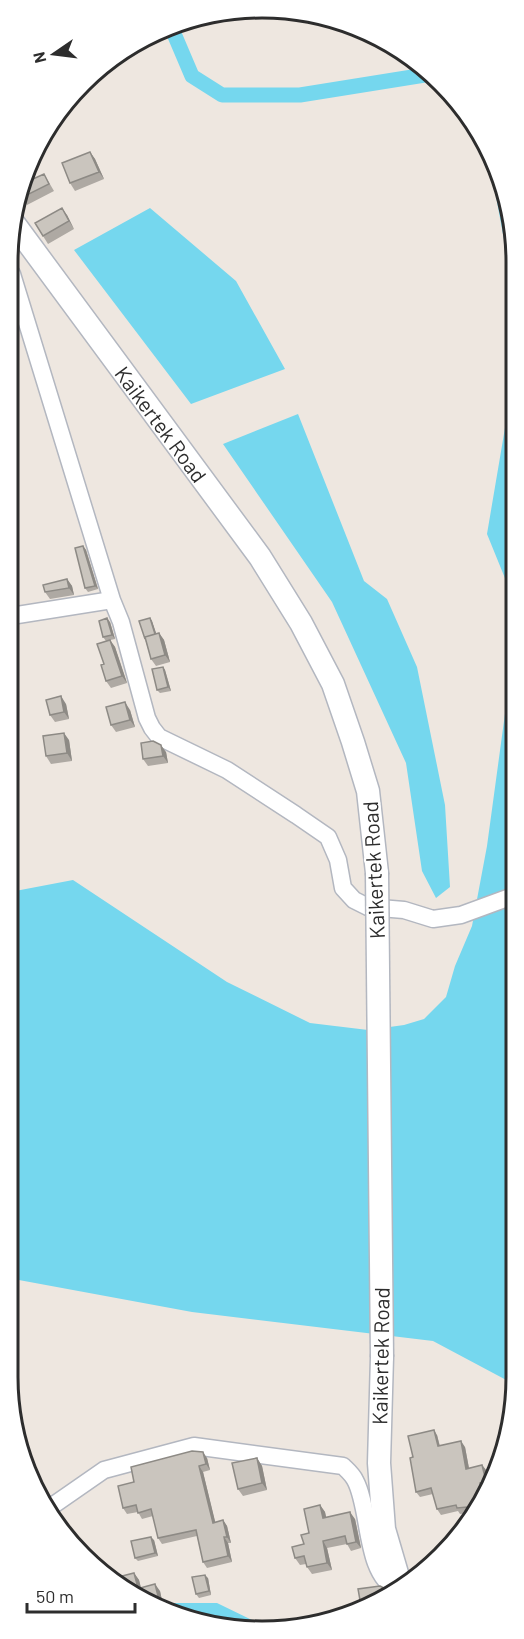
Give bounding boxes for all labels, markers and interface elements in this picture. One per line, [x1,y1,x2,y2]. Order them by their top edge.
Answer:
north arrow [24,24,84,84]
text: N [28,50,49,65]
street label: Kaikertek Road [111,361,213,487]
street label: Kaikertek Road [357,801,389,939]
street label: Kaikertek Road [366,1287,394,1425]
scale bar [27,1576,135,1614]
text: 50 m [36,1585,74,1607]

